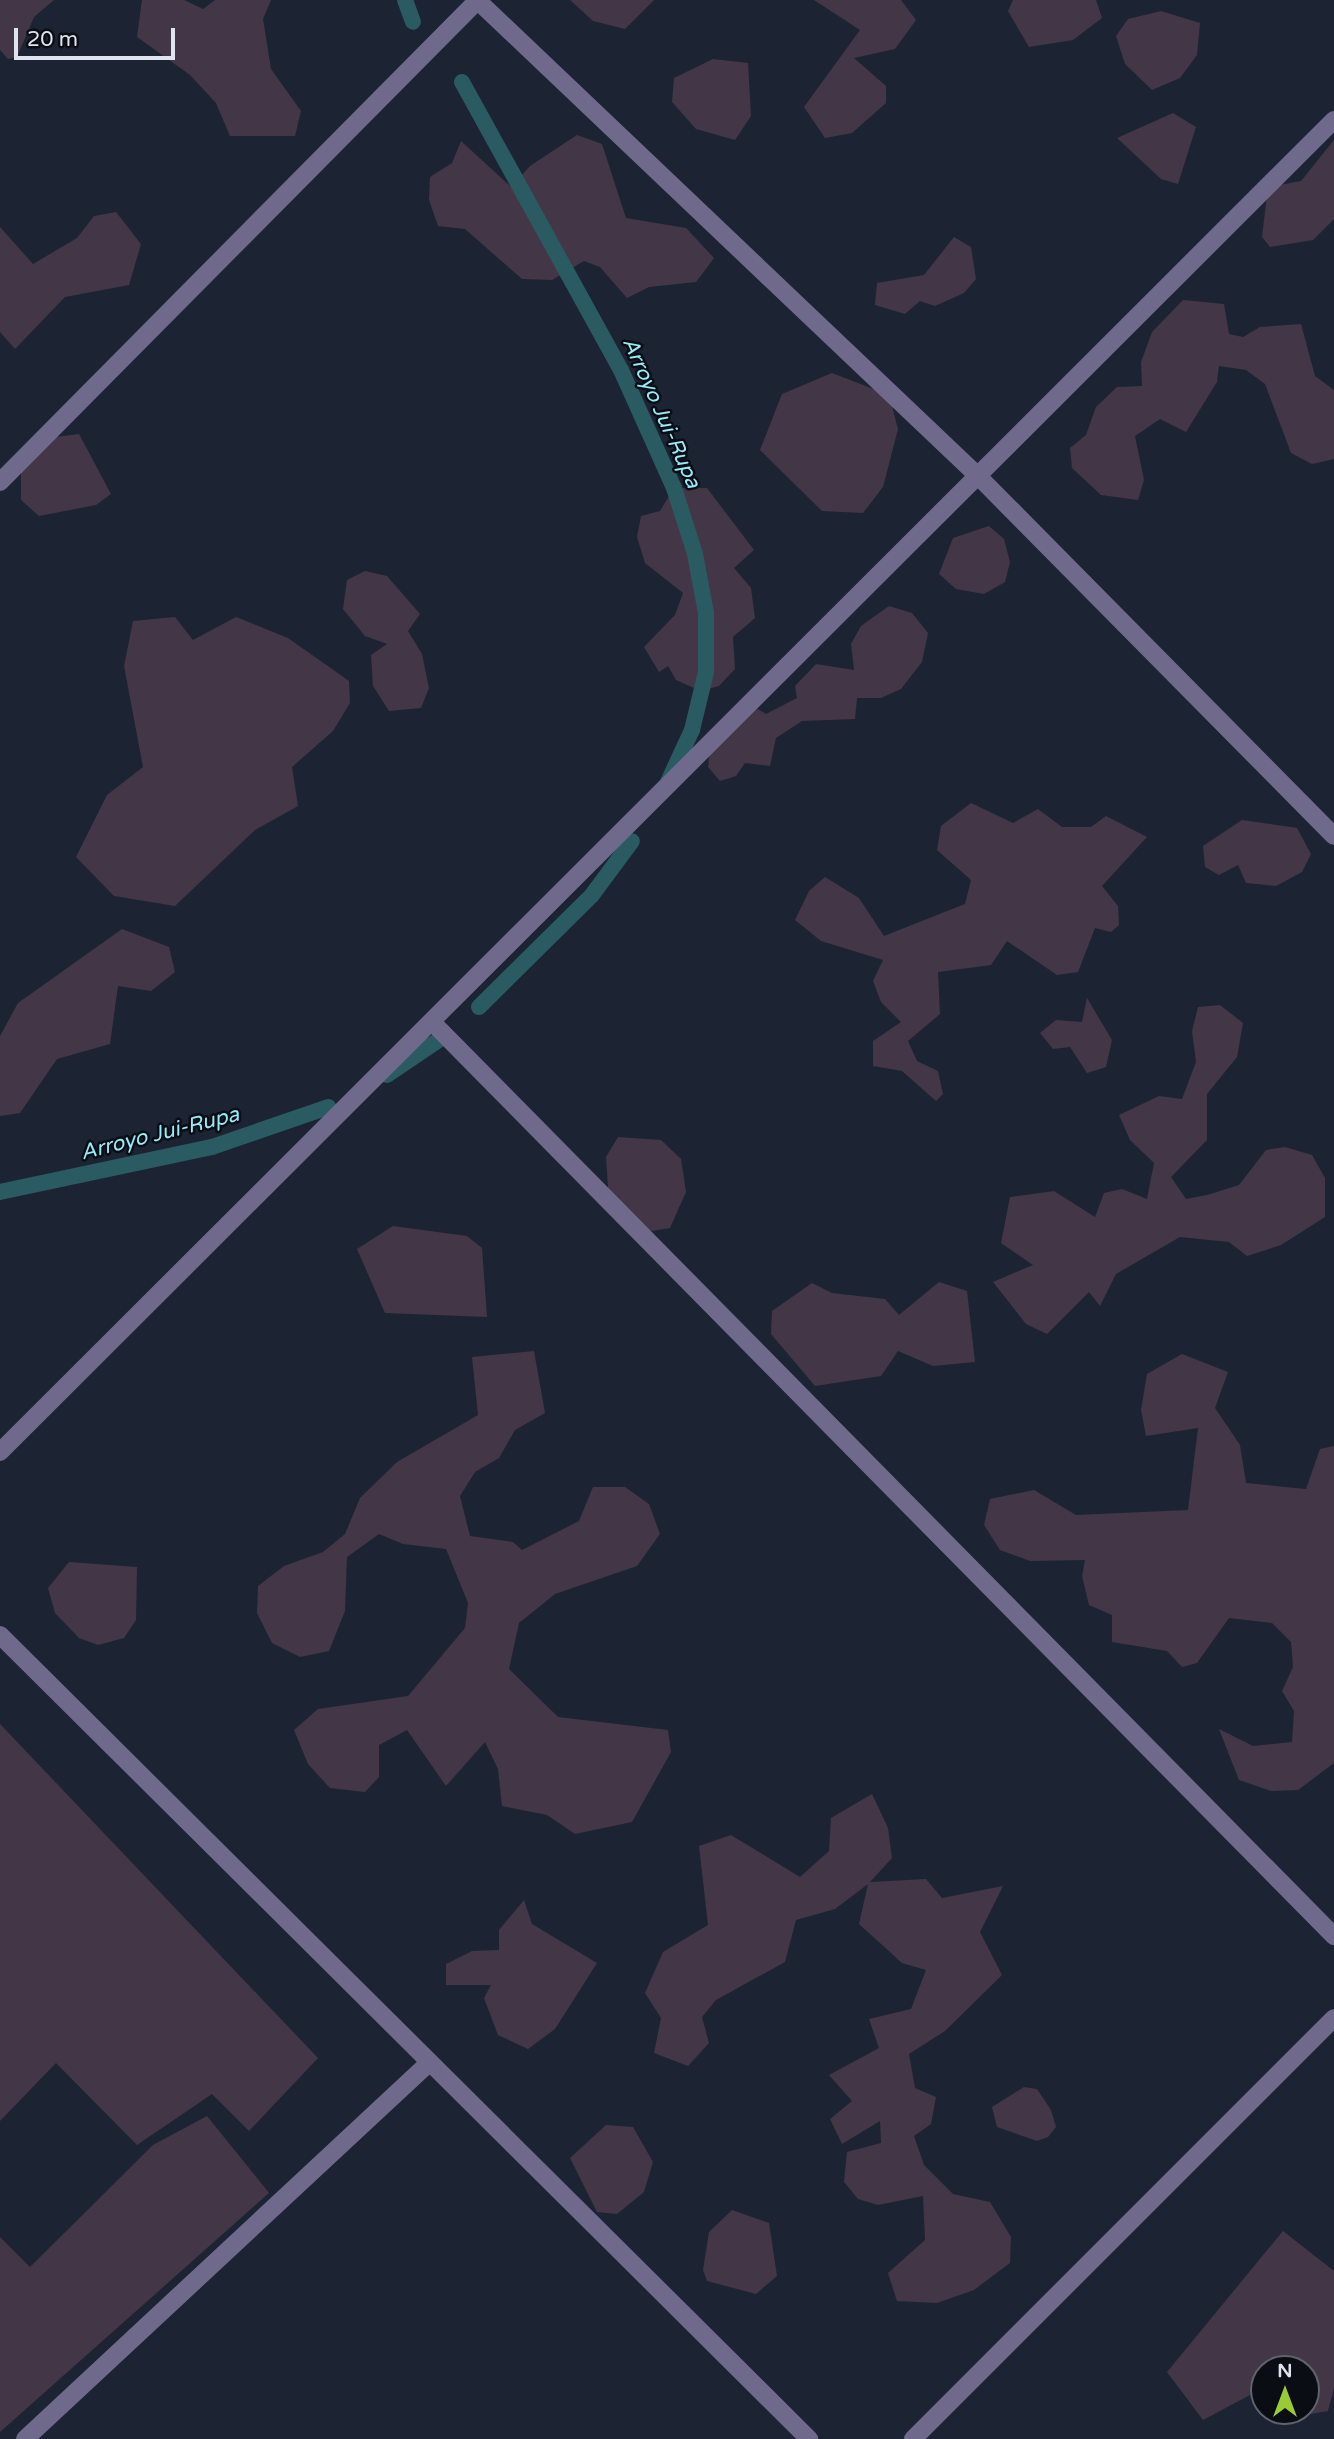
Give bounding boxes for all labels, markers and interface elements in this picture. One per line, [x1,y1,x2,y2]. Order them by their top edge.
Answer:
scale bar [18,14,178,58]
text: 20 m [27,27,78,52]
water label: Arroyo Jui-Rupa [616,334,706,492]
water label: Arroyo Jui-Rupa [78,1102,242,1166]
north arrow [1250,2355,1320,2425]
text: N [1277,2360,1293,2382]

